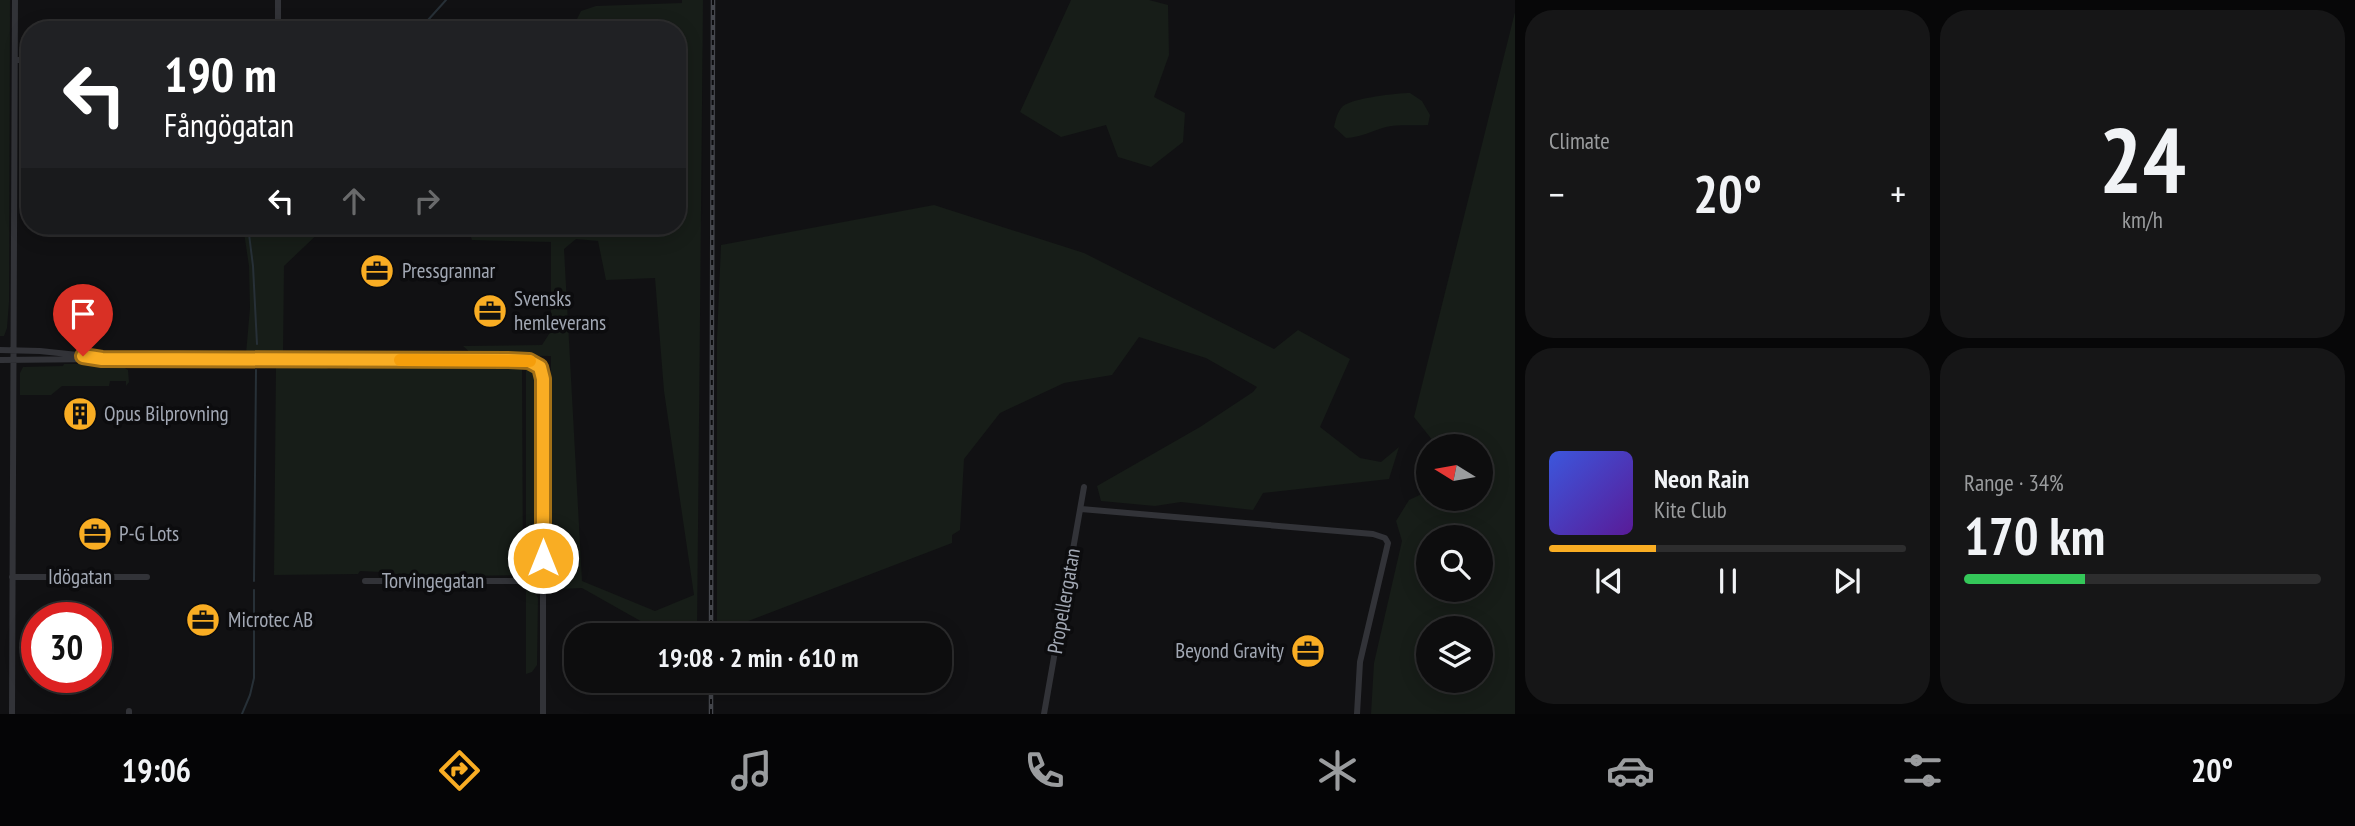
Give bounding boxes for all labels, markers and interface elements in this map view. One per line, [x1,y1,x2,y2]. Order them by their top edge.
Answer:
text: 190 m [164,42,277,106]
icon: left [49,49,140,140]
text: 24 [2099,100,2186,218]
text: Fångögatan [164,104,294,146]
text: Climate [1549,126,1610,155]
text: 20° [1693,160,1762,227]
text: − [1549,169,1565,218]
text: + [1890,169,1906,218]
icon: left [262,182,300,220]
icon: ahead [335,182,373,220]
icon: right [408,182,446,220]
text: km/h [2122,205,2163,234]
office icon: Pressgrannar [358,252,396,290]
place label: Pressgrannar [402,257,496,284]
pin [53,284,113,356]
place label: Svensks hemleverans [514,285,606,336]
office icon: Svensks hemleverans [471,292,509,330]
icon: arrive [64,295,102,333]
building icon: Opus Bilprovning [61,395,99,433]
place label: Opus Bilprovning [104,400,229,427]
north arrow [1416,434,1493,511]
map controls [1416,434,1493,693]
text: Neon Rain [1654,462,1749,495]
text: Range · 34% [1964,468,2064,497]
text: Kite Club [1654,495,1727,524]
text: 170 km [1964,502,2105,569]
office icon: P-G Lots [76,515,114,553]
place label: P-G Lots [119,520,179,547]
position arrow [506,521,580,595]
button: search [1416,525,1493,602]
street label: Propellergatan [1041,546,1086,656]
icon: previous [1590,562,1628,600]
icon: pause [1709,562,1747,600]
icon: next [1828,562,1866,600]
street label: Idögatan [48,563,112,590]
street label: Torvingegatan [382,567,484,594]
office icon: Microtec AB [184,601,222,639]
speed limit sign: 30 [21,602,112,693]
place label: Microtec AB [228,606,313,633]
button: layers [1416,616,1493,693]
office icon: Beyond Gravity [1289,632,1327,670]
place label: Beyond Gravity [1175,637,1284,664]
text: 19:08 · 2 min · 610 m [658,641,858,674]
icon: directions [435,746,484,795]
icon: music [727,746,776,795]
icon: phone [1020,746,1069,795]
icon: climate [1313,746,1362,795]
icon: car [1606,746,1655,795]
icon: filters [1898,746,1947,795]
text: 19:06 [122,749,191,791]
text: 20° [2191,749,2233,791]

